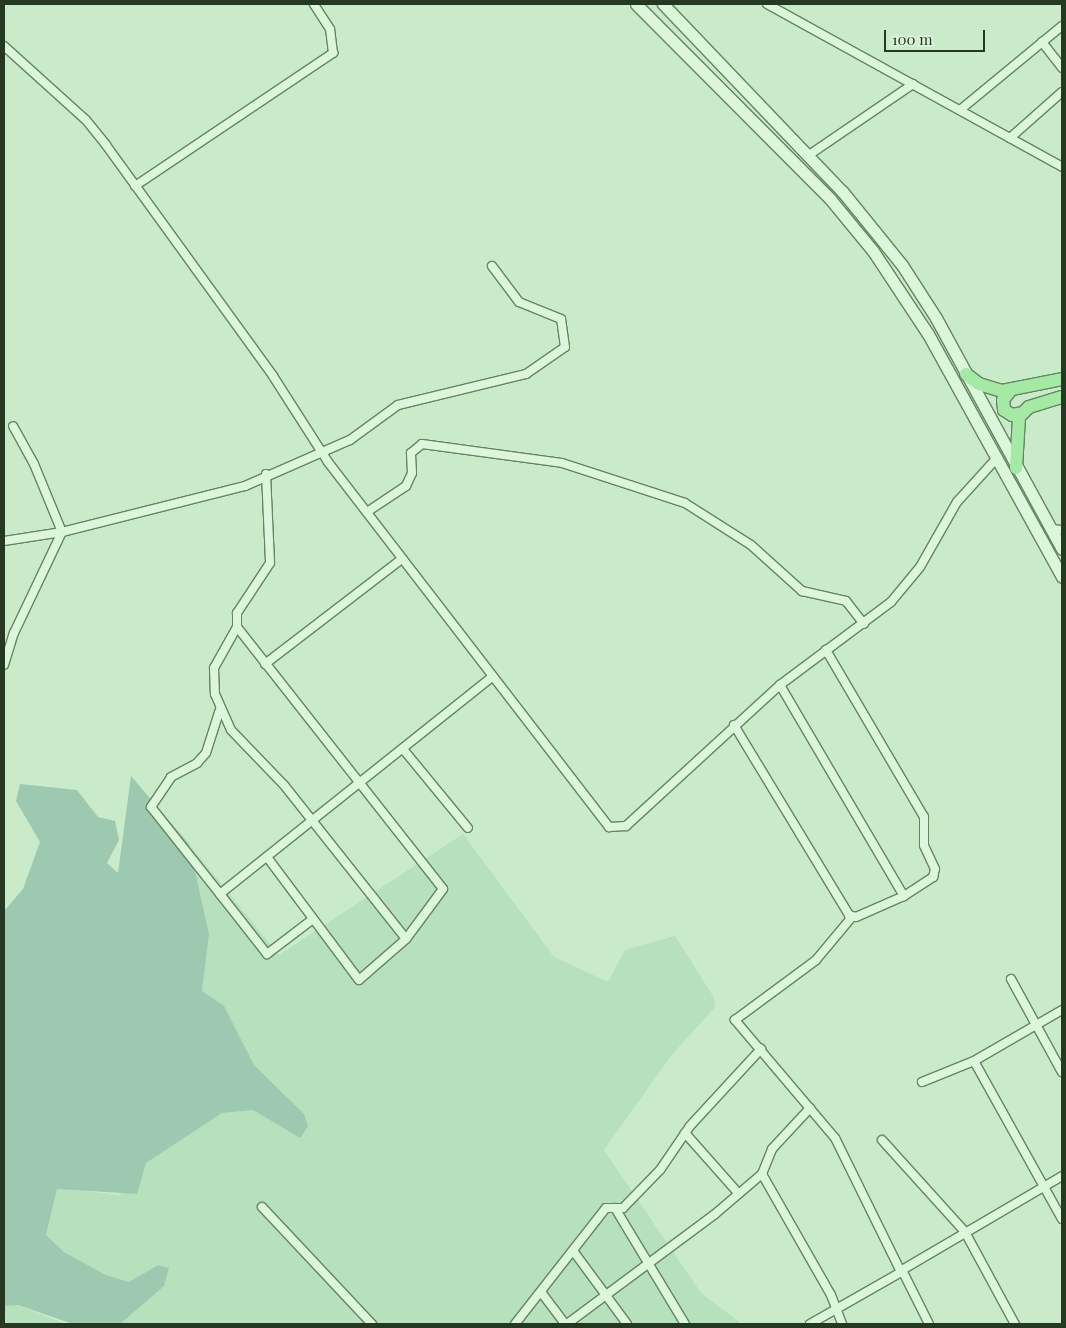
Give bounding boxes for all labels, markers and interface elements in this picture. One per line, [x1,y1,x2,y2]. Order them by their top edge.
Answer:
scale bar [886,20,987,52]
text: 100 m [892,29,933,49]

